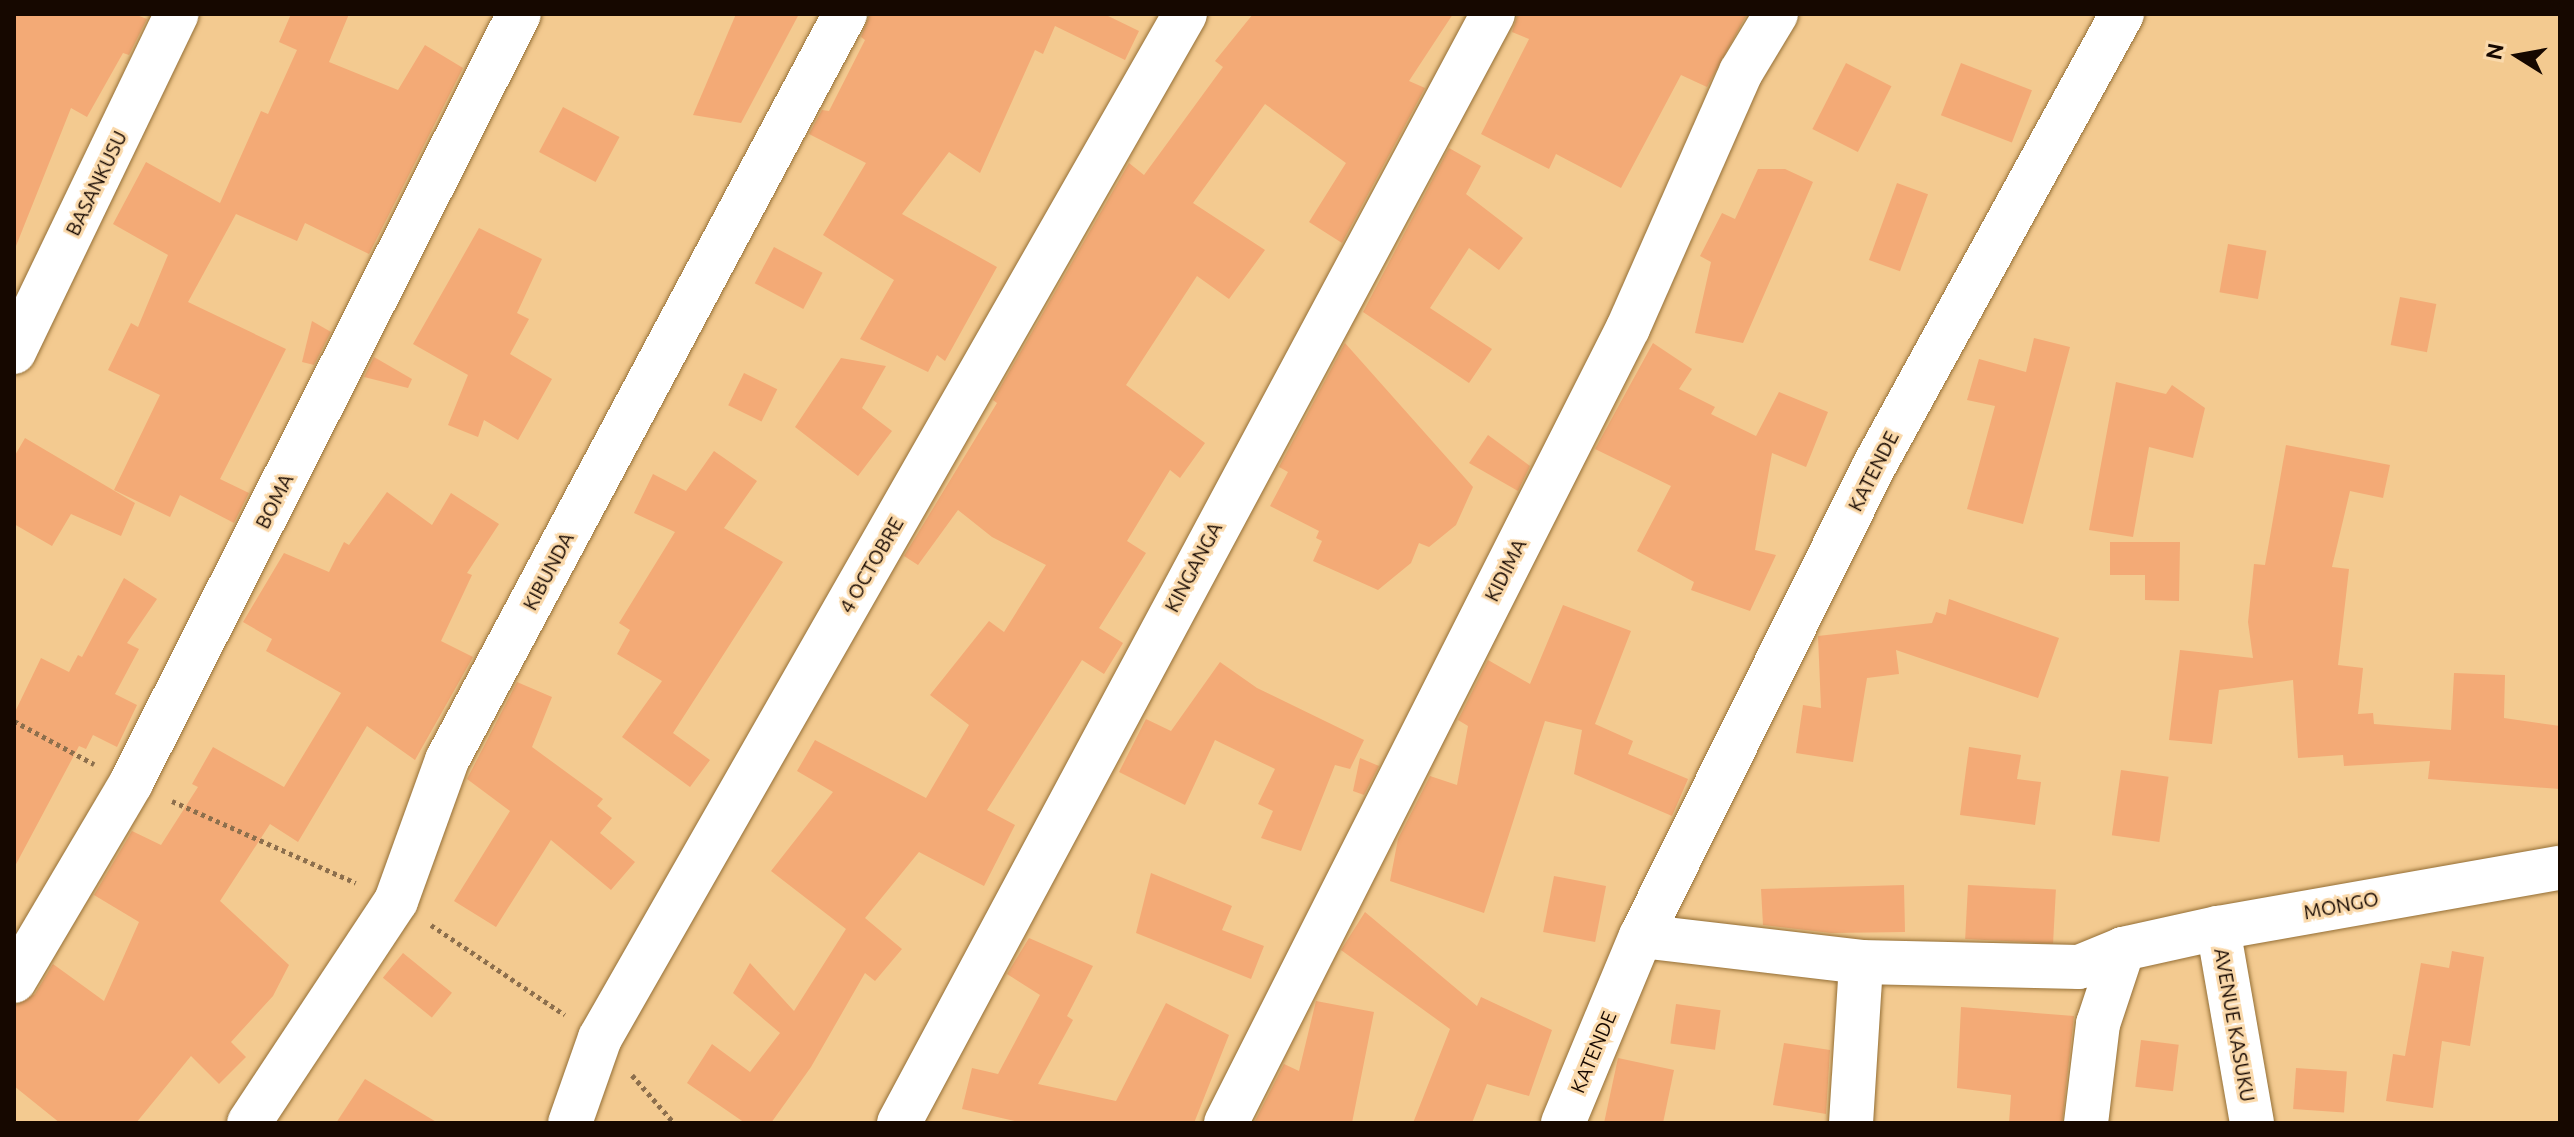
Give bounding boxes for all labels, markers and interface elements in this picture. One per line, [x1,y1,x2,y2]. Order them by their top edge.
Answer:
north arrow [2478,16,2558,96]
text: N [2480,41,2508,62]
street label: BASANKUSU [60,127,132,239]
street label: KATENDE [1843,427,1903,515]
street label: BOMA [250,469,298,533]
street label: 4 OCTOBRE [834,513,908,617]
street label: KINGANGA [1159,518,1227,616]
street label: KIBUNDA [517,528,579,614]
street label: KIDIMA [1479,535,1531,605]
street label: MONGO [2301,886,2381,924]
street label: AVENUE KASUKU [2210,946,2260,1104]
street label: KATENDE [1565,1007,1621,1097]

